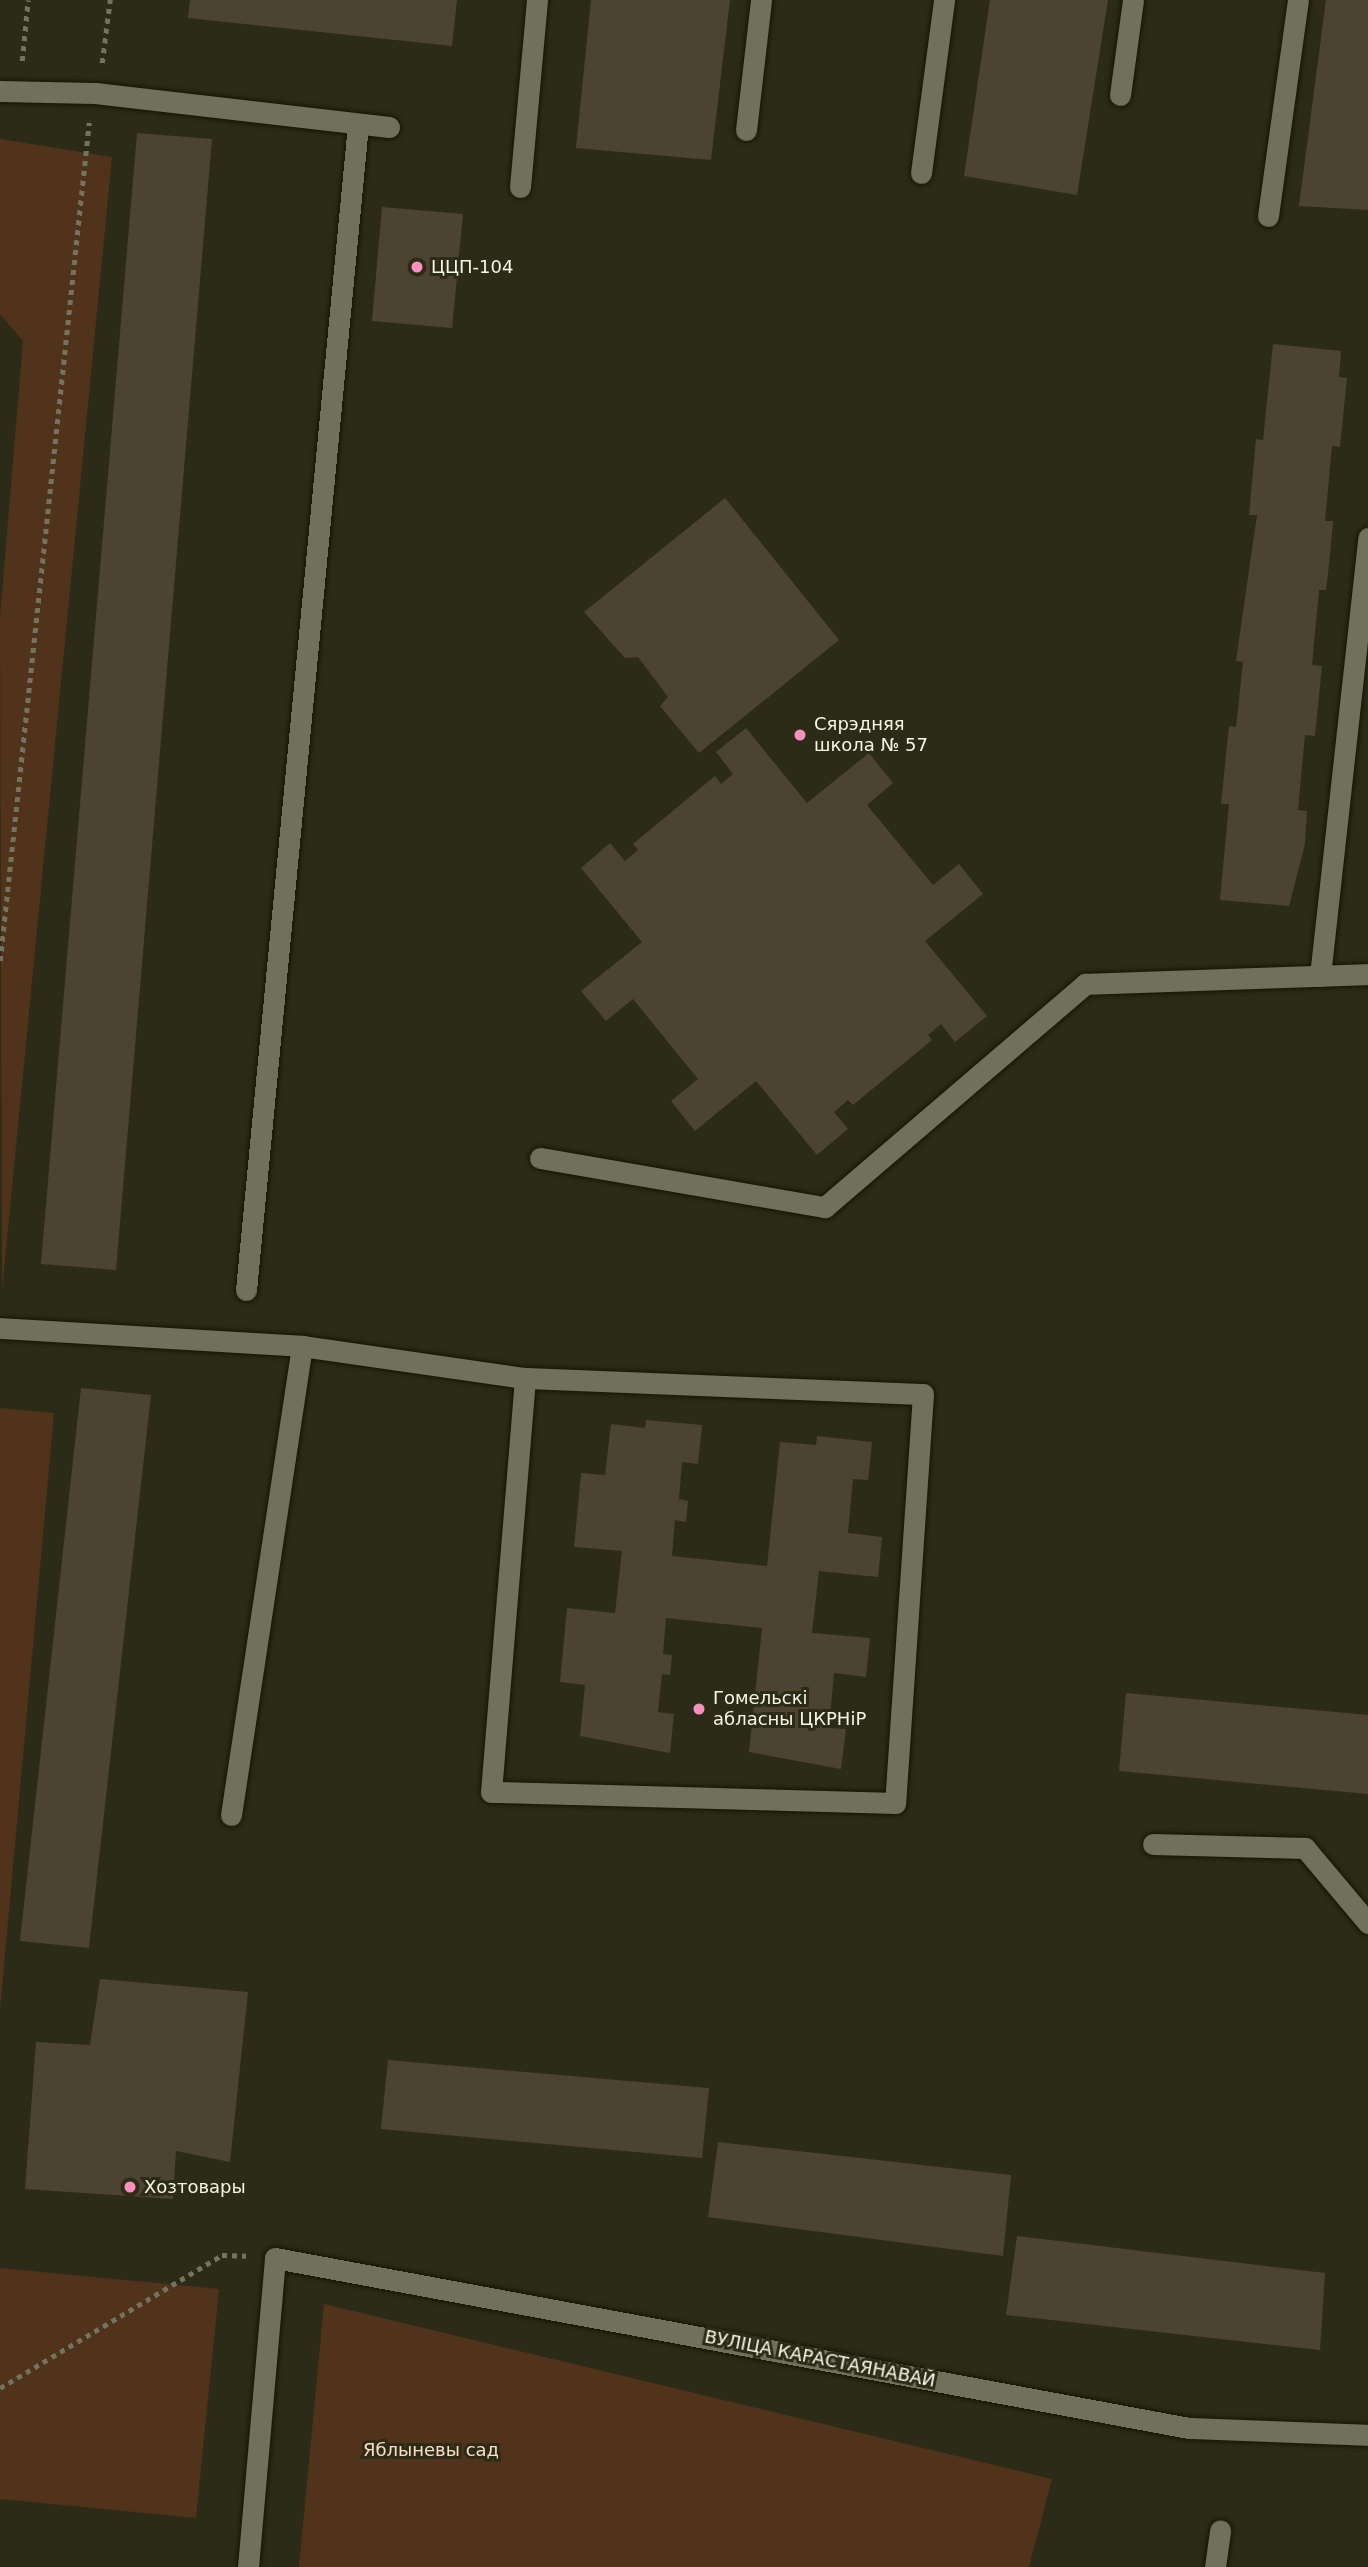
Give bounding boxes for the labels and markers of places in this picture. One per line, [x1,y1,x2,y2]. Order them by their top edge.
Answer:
place label: ЦЦП-104 [431,256,513,278]
marker: ЦЦП-104 [409,259,425,275]
place label: Сярэдняя школа № 57 [814,714,928,756]
marker: Сярэдняя школа № 57 [792,727,808,743]
place label: Гомельскі абласны ЦКРНіР [713,1688,866,1730]
marker: Гомельскі абласны ЦКРНіР [691,1701,707,1717]
place label: Хозтовары [144,2176,246,2198]
marker: Хозтовары [122,2179,138,2195]

